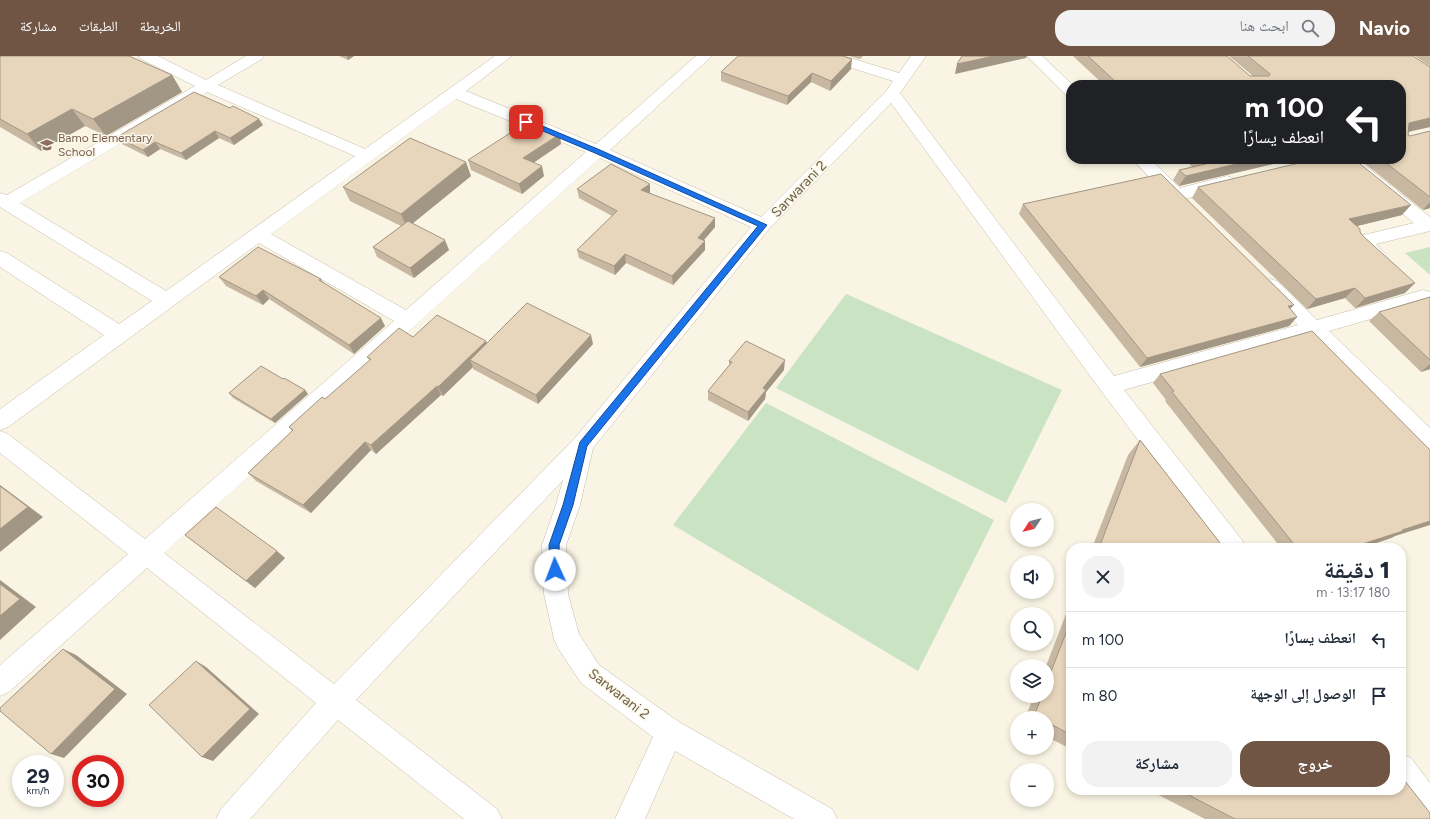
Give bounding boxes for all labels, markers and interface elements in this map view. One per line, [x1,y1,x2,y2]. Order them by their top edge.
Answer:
search box [1055,10,1335,46]
text: ابحث هنا [1239,17,1289,35]
icon: search [1299,17,1321,39]
text: Navio [1359,17,1410,40]
text: مشاركة [20,18,57,35]
text: الطبقات [79,18,118,35]
text: الخريطة [140,18,181,35]
text: 100 m [1245,90,1324,124]
icon: left [1338,96,1390,148]
pin [509,105,543,139]
icon: arrive [515,111,537,133]
text: انعطف يسارًا [1243,126,1324,148]
place label: Bamo Elementary School [58,131,153,159]
school or university icon: Bamo Elementary School [39,137,55,153]
street label: Sarwarani 2 [768,157,830,221]
north arrow [1010,503,1054,547]
map controls [1010,503,1054,807]
position arrow [534,549,576,591]
button: sound [1010,555,1054,599]
text: 1 دقيقة [1324,555,1390,584]
button: close [1082,556,1124,598]
text: 180 m · 13:17 [1316,585,1390,600]
button: search [1010,607,1054,651]
text: انعطف يسارًا [1284,629,1356,647]
icon: left [1368,629,1390,651]
text: 100 m [1082,631,1124,649]
button: layers [1010,659,1054,703]
street label: Sarwarani 2 [585,665,653,723]
text: الوصول إلى الوجهة [1250,685,1356,703]
icon: arrive [1368,685,1390,707]
text: 80 m [1082,687,1117,705]
button: + [1010,711,1054,755]
button: مشاركة [1082,741,1232,787]
button: خروج [1240,741,1390,787]
speed limit sign: 30 [72,755,124,807]
button: − [1010,763,1054,807]
text: 29 [26,764,50,788]
text: km/h [27,784,49,797]

